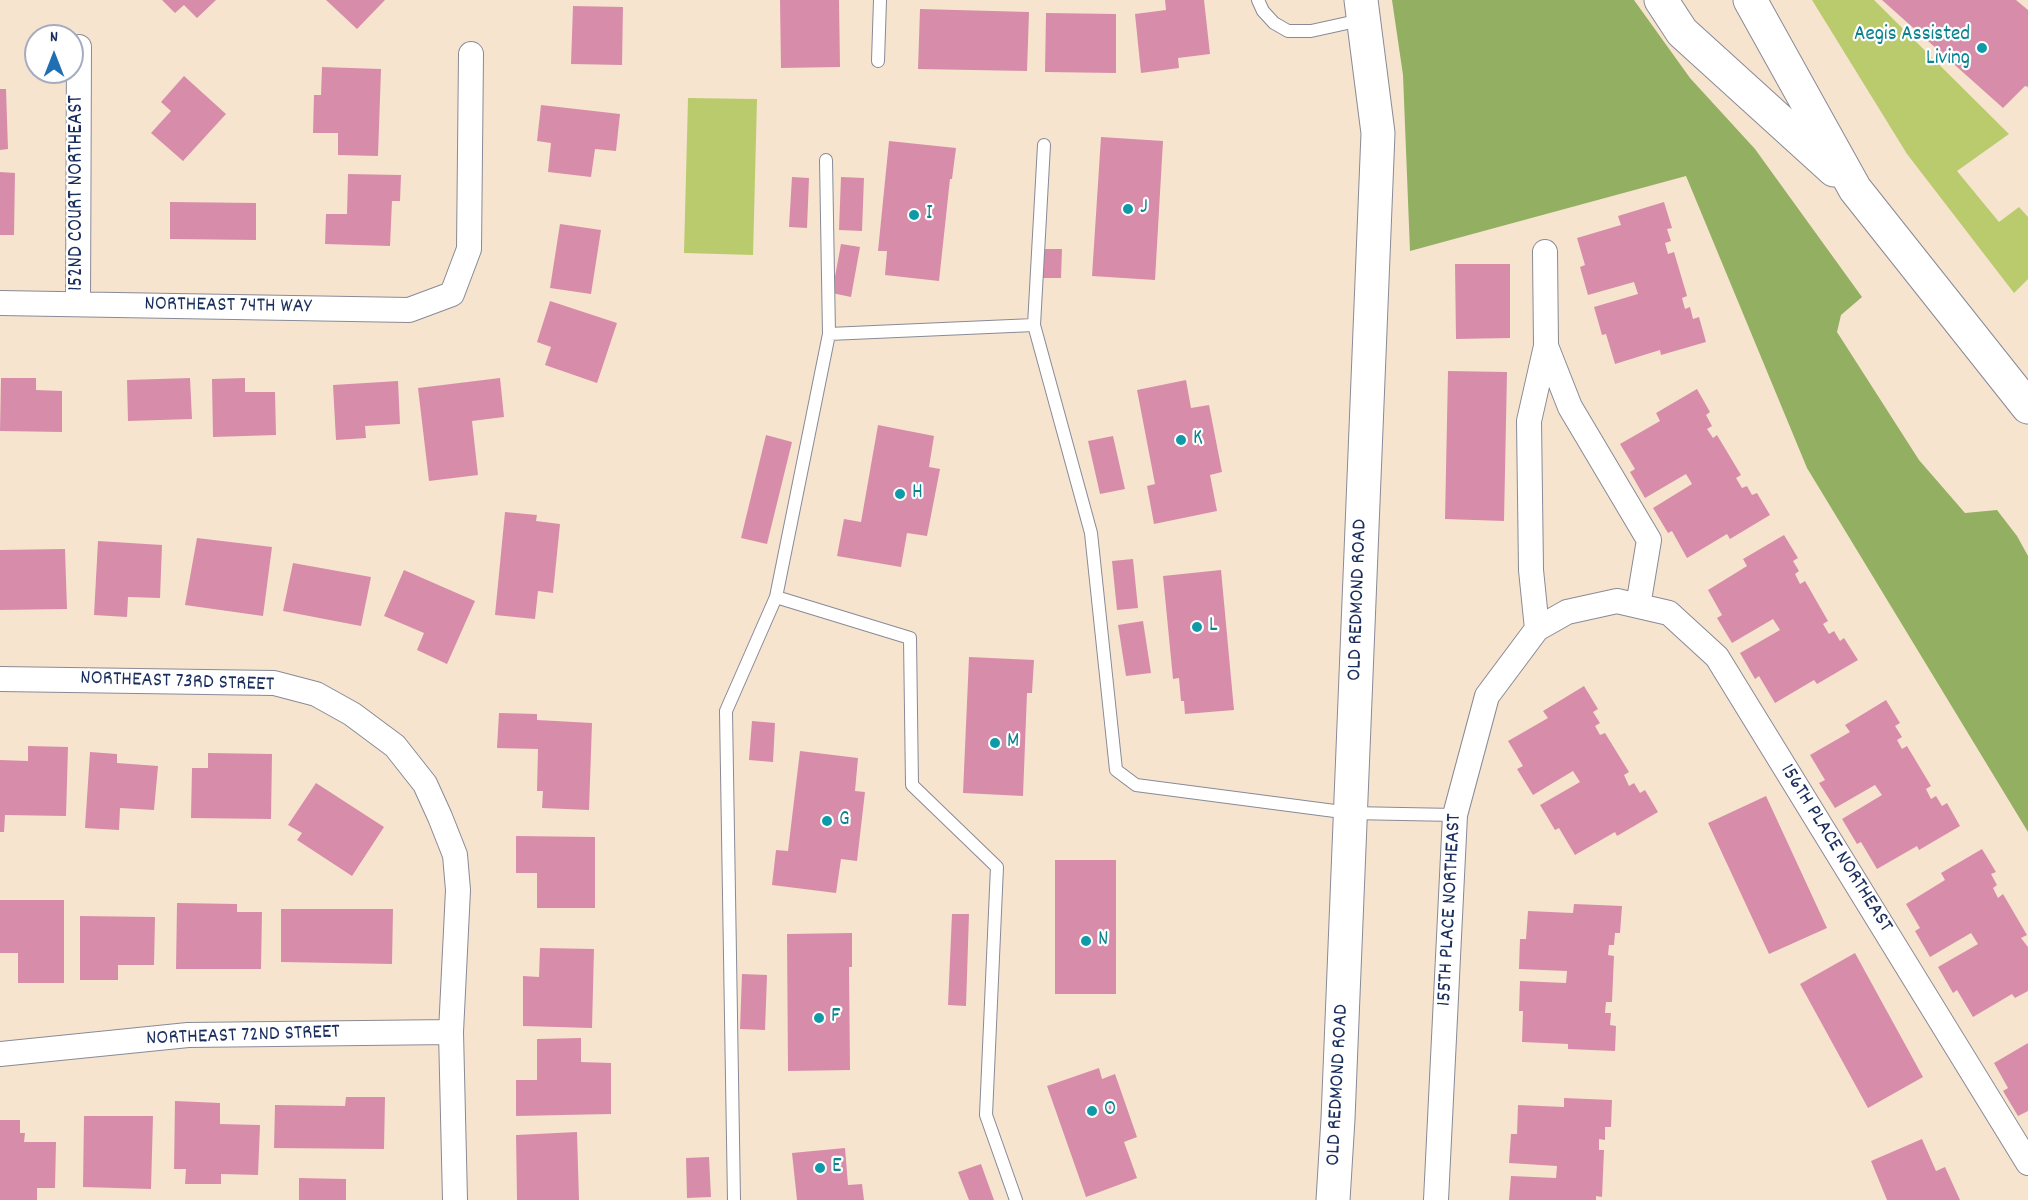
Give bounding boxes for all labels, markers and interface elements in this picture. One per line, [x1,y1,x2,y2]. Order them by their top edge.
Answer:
place label: Aegis Assisted Living [1854,23,1970,73]
north arrow [24,24,84,84]
text: N [50,26,58,49]
marker: Aegis Assisted Living [1975,41,1989,55]
street label: 152ND COURT NORTHEAST [65,95,91,291]
place label: J [1140,196,1148,222]
place label: I [926,202,933,228]
marker: J [1121,202,1135,216]
marker: I [907,208,921,222]
street label: NORTHEAST 74TH WAY [144,293,312,321]
place label: K [1193,427,1203,453]
marker: K [1174,433,1188,447]
place label: H [912,481,923,507]
marker: H [893,487,907,501]
street label: OLD REDMOND ROAD [1344,519,1374,681]
place label: L [1209,614,1218,640]
marker: L [1190,620,1204,634]
street label: NORTHEAST 73RD STREET [80,667,274,699]
place label: M [1007,730,1019,756]
marker: M [988,736,1002,750]
street label: 156TH PLACE NORTHEAST [1773,760,1897,938]
place label: G [839,808,850,834]
street label: 155TH PLACE NORTHEAST [1433,813,1469,1007]
marker: G [820,814,834,828]
place label: N [1098,928,1108,954]
marker: N [1079,934,1093,948]
street label: OLD REDMOND ROAD [1322,1004,1356,1166]
place label: F [831,1005,840,1031]
marker: F [812,1011,826,1025]
street label: NORTHEAST 72ND STREET [146,1021,340,1053]
place label: O [1104,1098,1116,1124]
marker: O [1085,1104,1099,1118]
place label: E [832,1155,842,1181]
marker: E [813,1161,827,1175]

